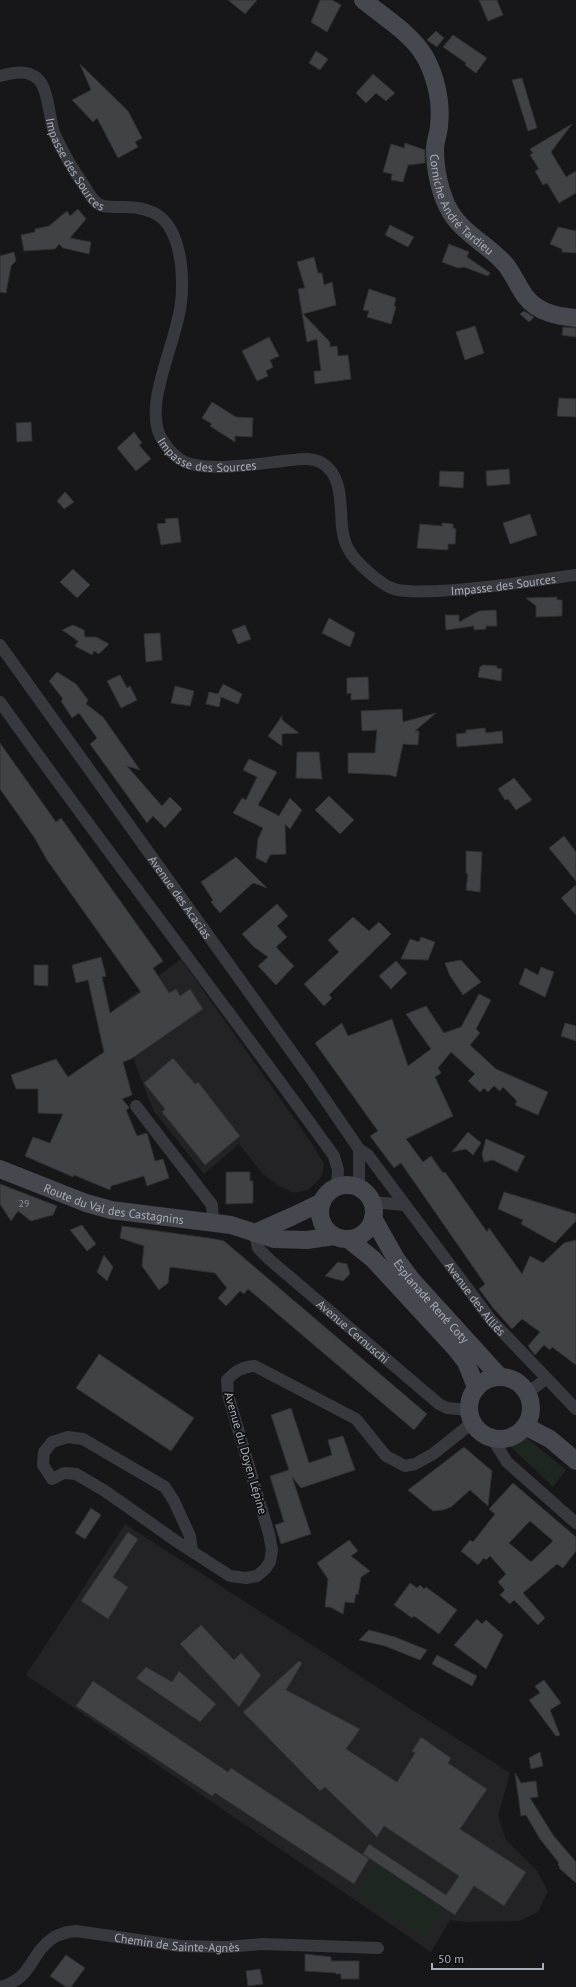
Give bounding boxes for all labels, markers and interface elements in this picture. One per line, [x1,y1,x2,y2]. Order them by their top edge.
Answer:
street label: Impasse des Sources [43,116,106,213]
street label: Corniche André Tardieu [428,154,497,258]
street label: Impasse des Sources [155,434,257,474]
street label: Impasse des Sources [450,570,557,598]
street label: Avenue des Acacias [146,852,216,942]
street label: Route du Val des Castagnins [42,1180,185,1227]
house number: 29 [19,1197,29,1210]
street label: Esplanade René Coty [391,1256,473,1346]
street label: Avenue des Alliés [443,1258,509,1338]
street label: Avenue Cernuschi [314,1296,393,1366]
street label: Avenue du Doyen Lépine [221,1390,271,1516]
street label: Chemin de Sainte-Agnès [113,1929,240,1955]
scale bar [432,1945,543,1971]
text: 50 m [438,1951,464,1966]

